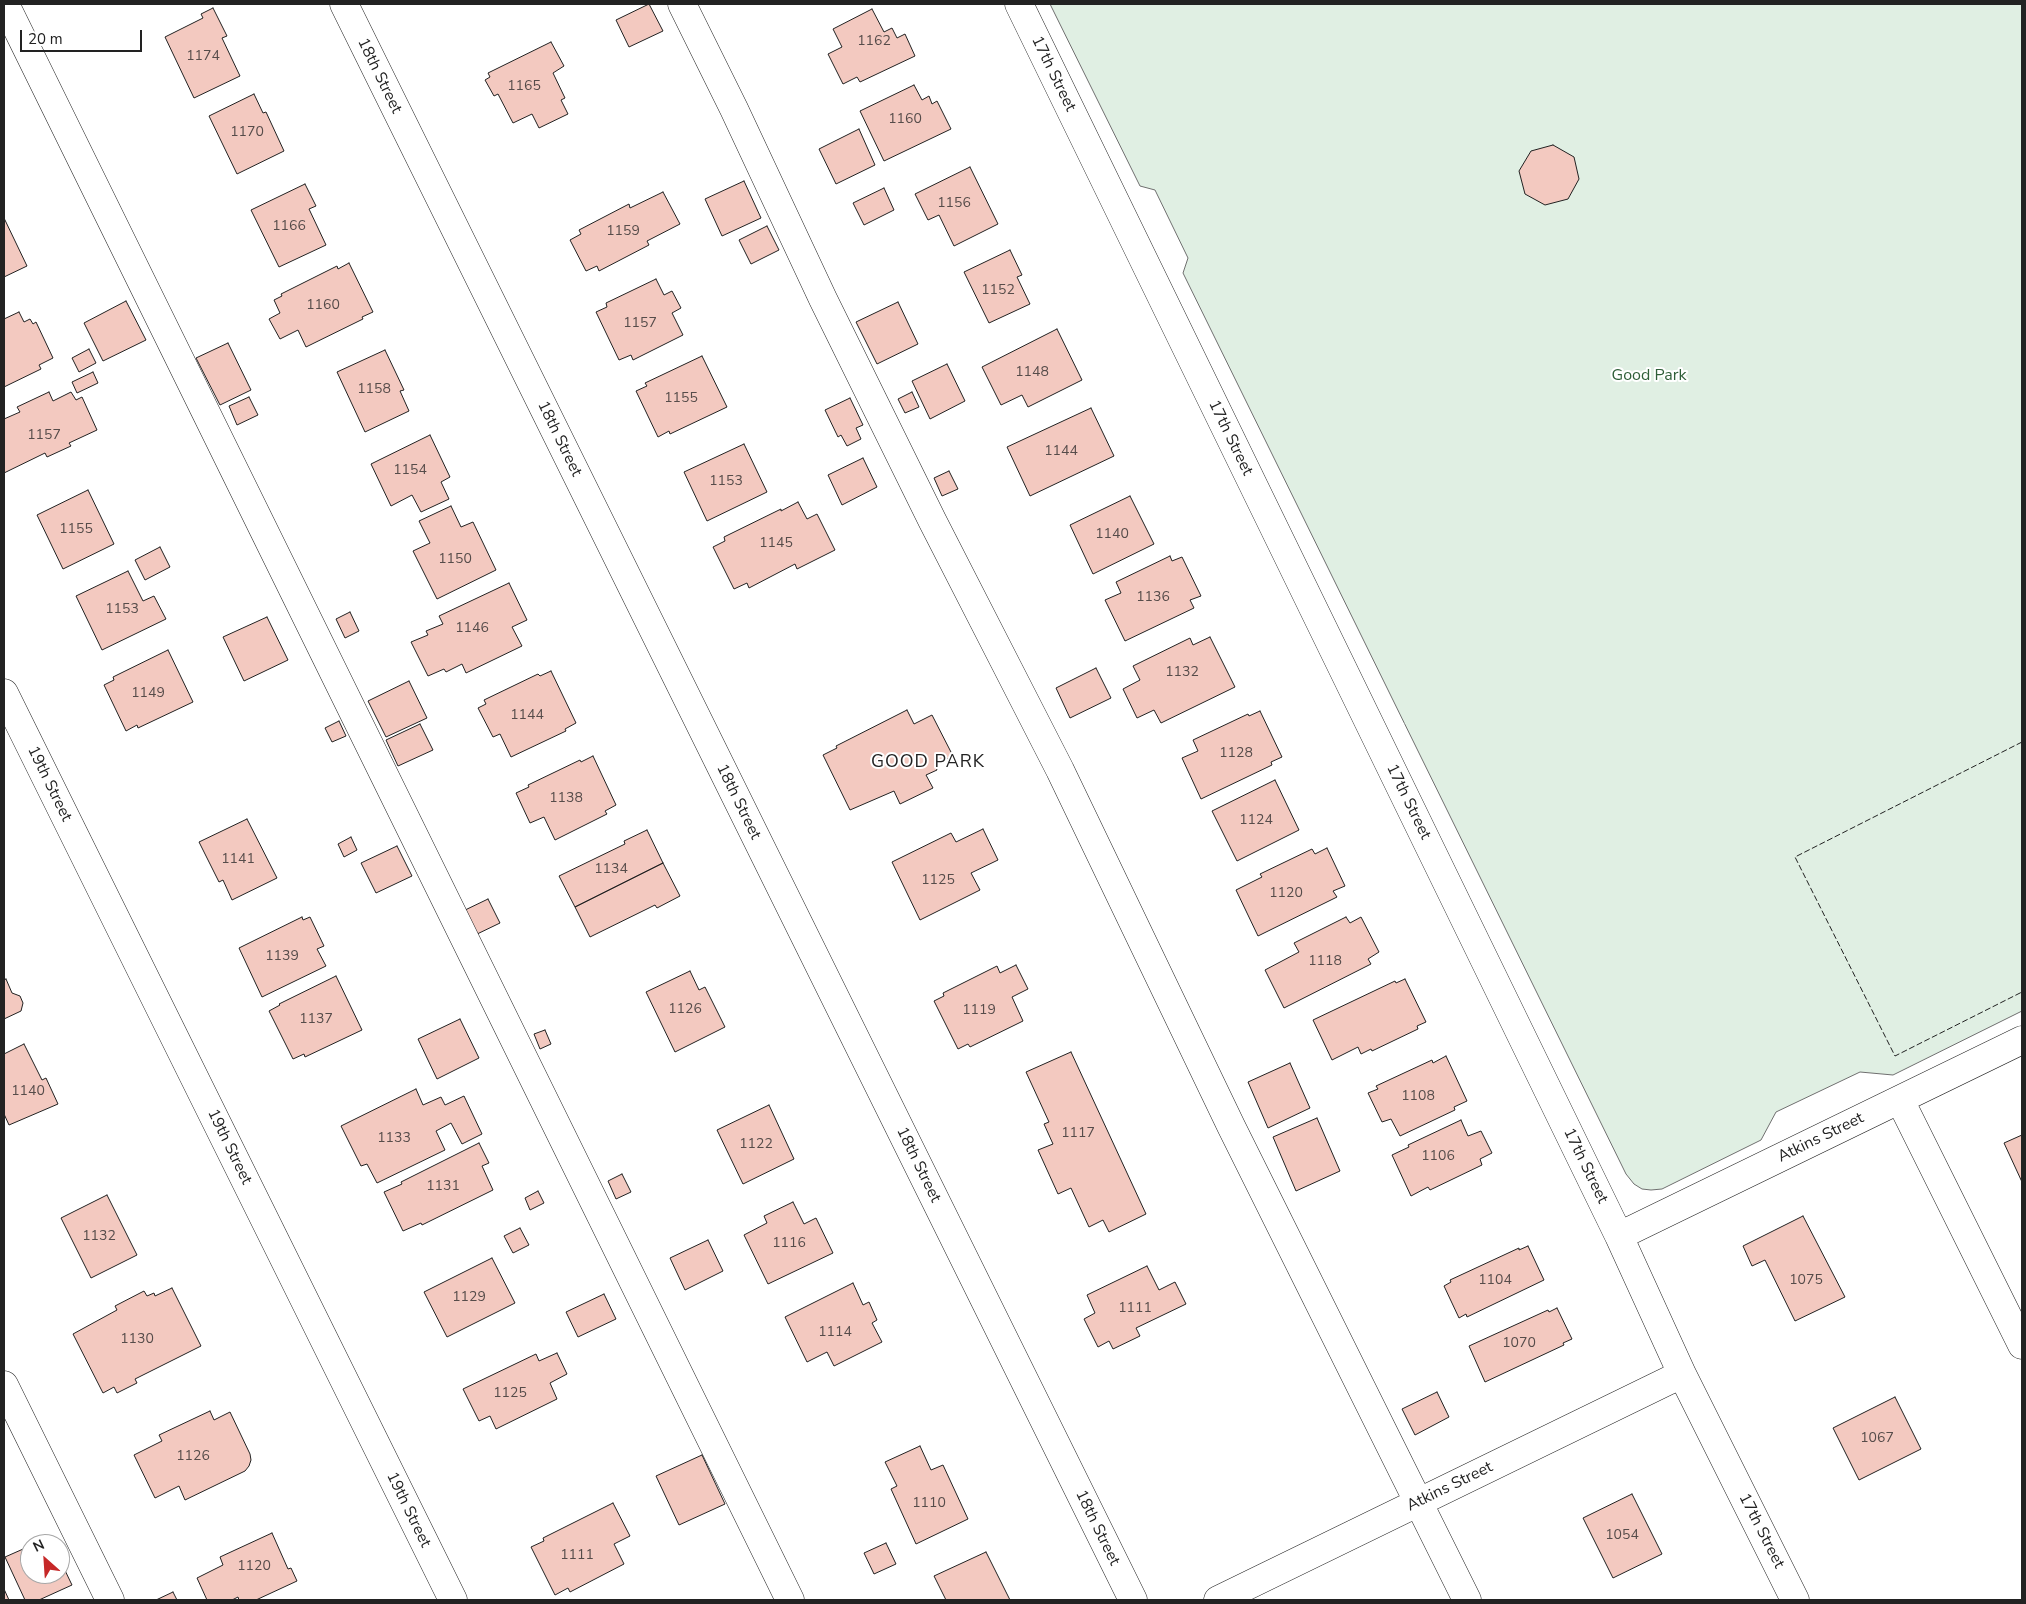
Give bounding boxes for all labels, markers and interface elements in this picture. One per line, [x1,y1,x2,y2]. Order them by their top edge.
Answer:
scale bar [22,20,145,52]
text: 20 m [28,29,63,49]
street label: 17th Street [1026,33,1080,115]
house number: 1162 [857,34,891,50]
street label: 18th Street [352,35,406,117]
house number: 1174 [186,49,220,65]
house number: 1165 [507,79,541,95]
house number: 1160 [888,112,922,128]
house number: 1170 [230,125,264,141]
house number: 1156 [937,196,971,212]
house number: 1166 [272,219,306,235]
house number: 1159 [606,224,640,240]
house number: 1152 [981,283,1015,299]
house number: 1160 [306,298,340,314]
house number: 1157 [623,316,657,332]
house number: 1148 [1015,365,1049,381]
park label: Good Park [1612,366,1686,386]
house number: 1158 [357,382,391,398]
house number: 1155 [664,391,698,407]
street label: 17th Street [1203,397,1257,479]
street label: 18th Street [532,398,586,480]
house number: 1157 [27,428,61,444]
house number: 1144 [1044,444,1078,460]
house number: 1154 [393,463,427,479]
house number: 1153 [709,474,743,490]
house number: 1155 [59,522,93,538]
house number: 1140 [1095,527,1129,543]
house number: 1145 [759,536,793,552]
house number: 1150 [438,552,472,568]
house number: 1136 [1136,590,1170,606]
house number: 1153 [105,602,139,618]
house number: 1146 [455,621,489,637]
house number: 1132 [1165,665,1199,681]
house number: 1149 [131,686,165,702]
house number: 1144 [510,708,544,724]
street label: 19th Street [22,743,76,825]
house number: 1128 [1219,746,1253,762]
district label: GOOD PARK [870,752,986,774]
street label: 18th Street [711,761,765,843]
street label: 17th Street [1381,761,1435,843]
house number: 1138 [549,791,583,807]
house number: 1124 [1239,813,1273,829]
house number: 1141 [221,852,255,868]
house number: 1134 [594,862,628,878]
house number: 1125 [921,873,955,889]
house number: 1120 [1269,886,1303,902]
house number: 1139 [265,949,299,965]
house number: 1118 [1308,954,1342,970]
house number: 1126 [668,1002,702,1018]
house number: 1119 [962,1003,996,1019]
house number: 1137 [299,1012,333,1028]
house number: 1140 [11,1084,45,1100]
house number: 1108 [1401,1089,1435,1105]
street label: 19th Street [202,1106,256,1188]
street label: Atkins Street [1775,1109,1867,1167]
street label: 18th Street [891,1124,945,1206]
street label: 17th Street [1558,1125,1612,1207]
house number: 1117 [1061,1126,1095,1142]
house number: 1133 [377,1131,411,1147]
house number: 1122 [739,1137,773,1153]
house number: 1106 [1421,1149,1455,1165]
house number: 1131 [426,1179,460,1195]
house number: 1132 [82,1229,116,1245]
house number: 1116 [772,1236,806,1252]
house number: 1104 [1478,1273,1512,1289]
house number: 1075 [1789,1273,1823,1289]
house number: 1129 [452,1290,486,1306]
house number: 1111 [1118,1301,1152,1317]
house number: 1114 [818,1325,852,1341]
house number: 1130 [120,1332,154,1348]
house number: 1070 [1502,1336,1536,1352]
house number: 1125 [493,1386,527,1402]
house number: 1067 [1860,1431,1894,1447]
house number: 1126 [176,1449,210,1465]
street label: Atkins Street [1404,1458,1496,1516]
street label: 19th Street [381,1469,435,1551]
street label: 18th Street [1070,1487,1124,1569]
street label: 17th Street [1734,1490,1788,1572]
house number: 1110 [912,1496,946,1512]
house number: 1054 [1605,1528,1639,1544]
north arrow [20,1534,70,1584]
text: N [30,1535,48,1557]
house number: 1111 [560,1548,594,1564]
house number: 1120 [237,1559,271,1575]

